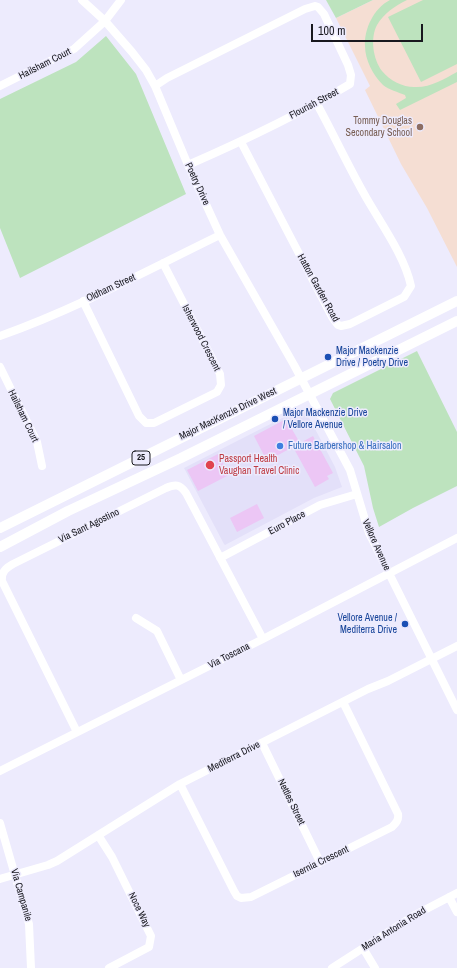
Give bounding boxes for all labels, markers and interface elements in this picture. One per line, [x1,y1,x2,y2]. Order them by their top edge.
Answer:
scale bar [313,16,425,42]
text: 100 m [318,23,345,39]
street label: Hailsham Court [17,46,73,82]
street label: Flourish Street [287,86,341,122]
place label: Tommy Douglas Secondary School [345,115,412,138]
marker: Tommy Douglas Secondary School [415,122,425,132]
street label: Poetry Drive [182,161,212,207]
street label: Hatton Garden Road [294,252,342,324]
street label: Oldham Street [85,271,137,305]
street label: Isherwood Crescent [179,303,223,373]
place label: Major Mackenzie Drive / Poetry Drive [336,345,408,368]
marker: Major Mackenzie Drive / Poetry Drive [323,352,333,362]
street label: Major MacKenzie Drive West [178,385,278,443]
street label: Hailsham Court [5,388,41,444]
place label: Major Mackenzie Drive / Vellore Avenue [283,407,367,430]
marker: Major Mackenzie Drive / Vellore Avenue [270,414,280,424]
place label: Future Barbershop & Hairsalon [288,440,401,452]
marker: Future Barbershop & Hairsalon [275,441,285,451]
road number: 25 [132,451,150,465]
place label: Passport Health Vaughan Travel Clinic [219,453,299,476]
marker: Passport Health Vaughan Travel Clinic [204,459,216,471]
street label: Via Sant Agostino [57,506,121,546]
street label: Euro Place [266,508,308,538]
street label: Vellore Avenue [359,517,393,573]
place label: Vellore Avenue / Mediterra Drive [337,612,397,636]
marker: Vellore Avenue / Mediterra Drive [400,619,410,629]
street label: Via Toscana [206,640,252,672]
street label: Mediterra Drive [206,739,262,775]
street label: Nettles Street [275,777,307,827]
street label: Isernia Crescent [291,843,351,881]
street label: Via Campanile [8,867,34,923]
street label: Noce Way [125,891,153,929]
street label: Maria Antonia Road [360,904,428,954]

